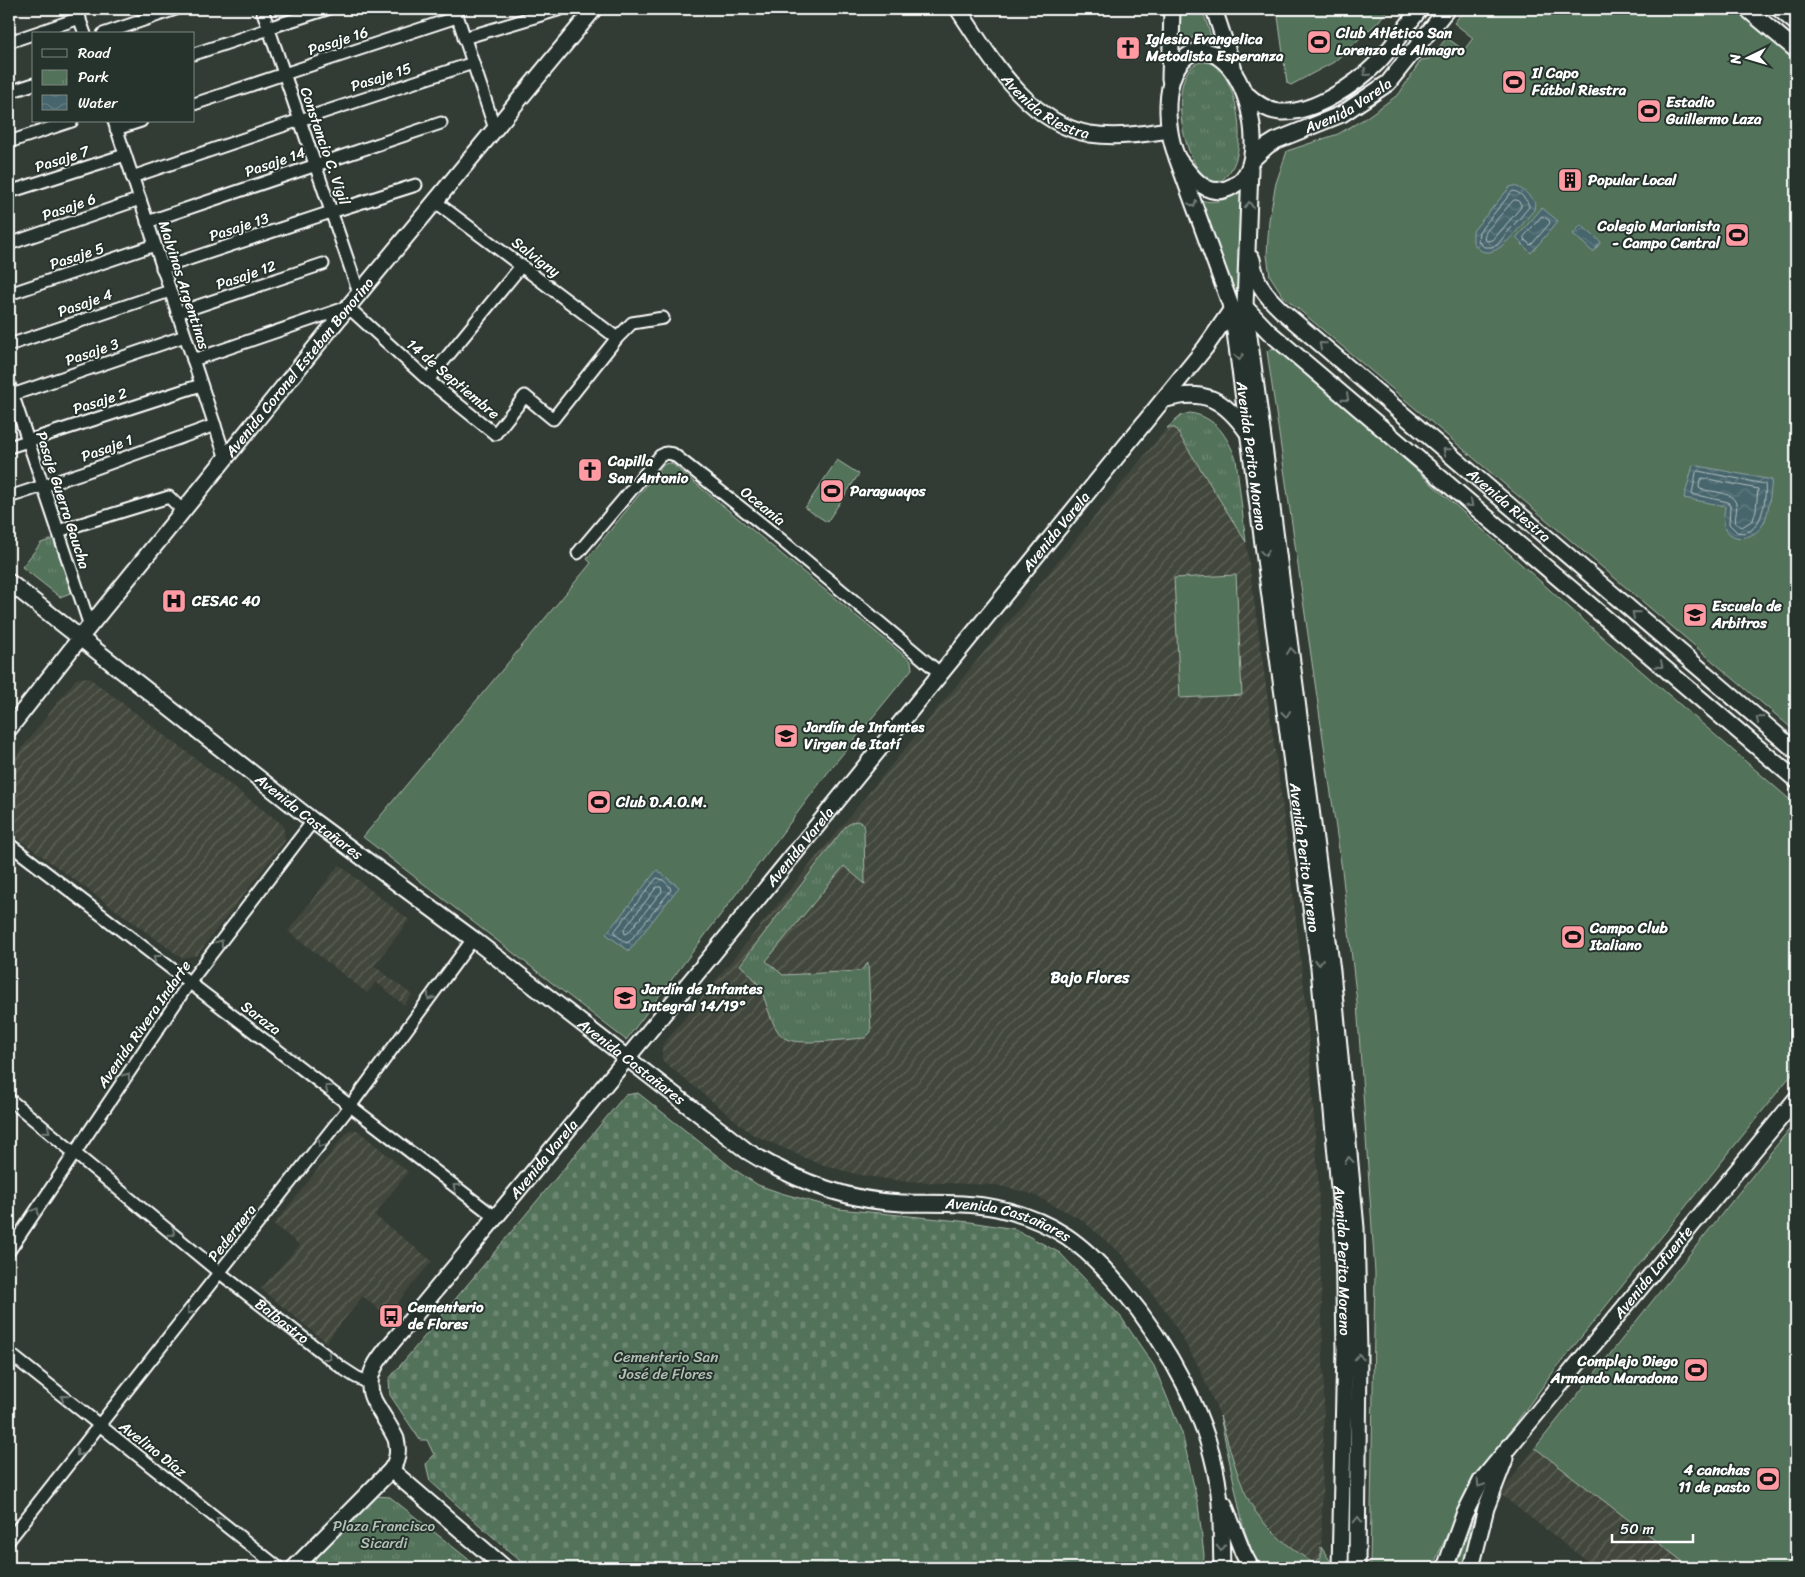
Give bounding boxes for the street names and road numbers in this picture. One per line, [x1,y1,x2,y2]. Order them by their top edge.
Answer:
street label: Pasaje 16 [304,19,372,63]
street label: Pasaje 15 [347,55,415,99]
street label: Avenida Riestra [994,67,1092,147]
street label: Avenida Varela [1300,71,1398,141]
street label: Constancio C. Vigil [293,83,358,209]
street label: Pasaje 7 [32,138,94,180]
street label: Pasaje 14 [241,139,309,185]
street label: Pasaje 6 [38,186,100,228]
street label: Pasaje 13 [206,205,272,249]
street label: Malvinas Argentinas [151,217,217,353]
street label: Salvigny [506,230,566,284]
street label: Pasaje 5 [46,235,108,277]
street label: Pasaje 12 [212,252,280,297]
street label: Avenida Coronel Esteban Bonorino [218,271,381,464]
street label: Pasaje 4 [54,282,116,324]
street label: Pasaje 3 [62,331,122,373]
street label: 14 de Septiembre [400,332,506,426]
street label: Avenida Perito Moreno [1229,379,1274,533]
street label: Pasaje 2 [69,380,131,422]
street label: Pasaje 1 [77,427,137,469]
street label: Pasaje Guerra Gaucha [28,428,98,573]
street label: Avenida Riestra [1460,461,1557,549]
street label: Oceanía [735,479,792,533]
street label: Avenida Varela [1015,485,1097,578]
street label: Avenida Castañares [248,766,369,867]
street label: Avenida Perito Moreno [1282,780,1327,934]
street label: Avenida Varela [759,800,841,893]
street label: Avenida Rivera Indarte [89,954,198,1094]
street label: Saraza [235,994,287,1042]
street label: Avenida Castañares [571,1011,691,1112]
street label: Avenida Varela [502,1113,585,1206]
street label: Avenida Perito Moreno [1326,1183,1358,1336]
street label: Avenida Castañares [944,1191,1077,1249]
street label: Pedernera [201,1198,263,1268]
street label: Avenida Lafuente [1606,1220,1700,1325]
street label: Balbastro [249,1292,315,1351]
street label: Avelino Díaz [113,1413,193,1484]

